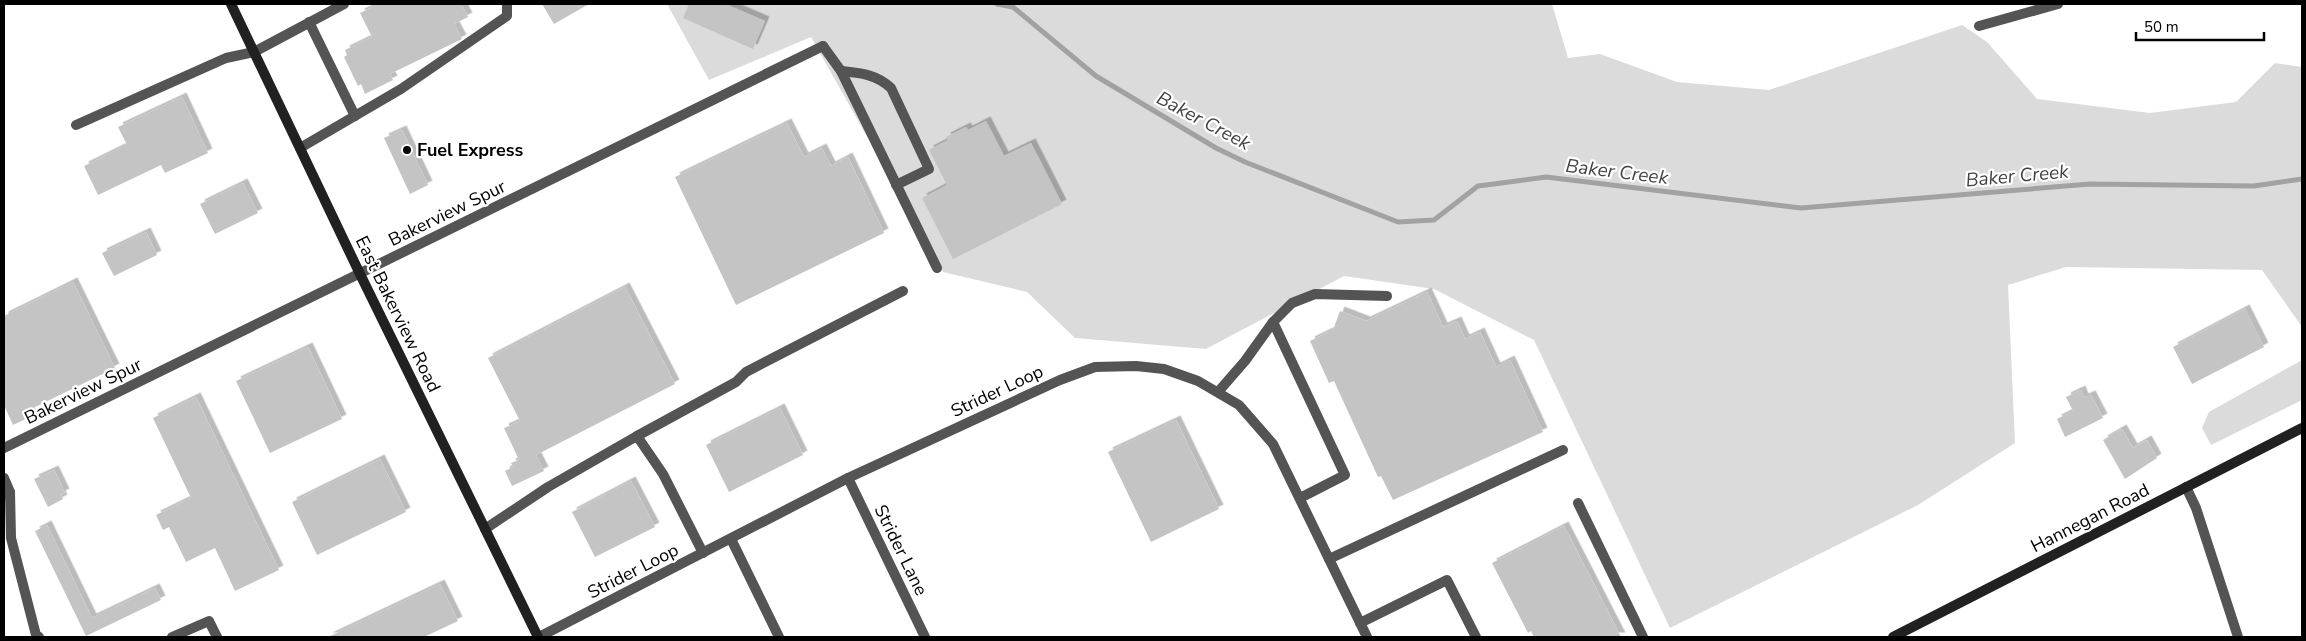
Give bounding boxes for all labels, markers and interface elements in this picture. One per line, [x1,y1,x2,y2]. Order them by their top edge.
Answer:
scale bar [2136,10,2264,42]
text: 50 m [2144,17,2179,37]
water label: Baker Creek [1152,85,1256,157]
place label: Fuel Express [417,138,523,162]
marker: Fuel Express [401,144,413,156]
water label: Baker Creek [1564,153,1670,191]
water label: Baker Creek [1965,159,2070,193]
street label: Bakerview Spur [384,174,510,252]
street label: East Bakerview Road [350,232,446,396]
street label: Bakerview Spur [20,352,146,430]
street label: Strider Loop [947,359,1047,423]
street label: Hannegan Road [2027,478,2153,558]
street label: Strider Lane [869,501,933,599]
street label: Strider Loop [583,538,683,604]

